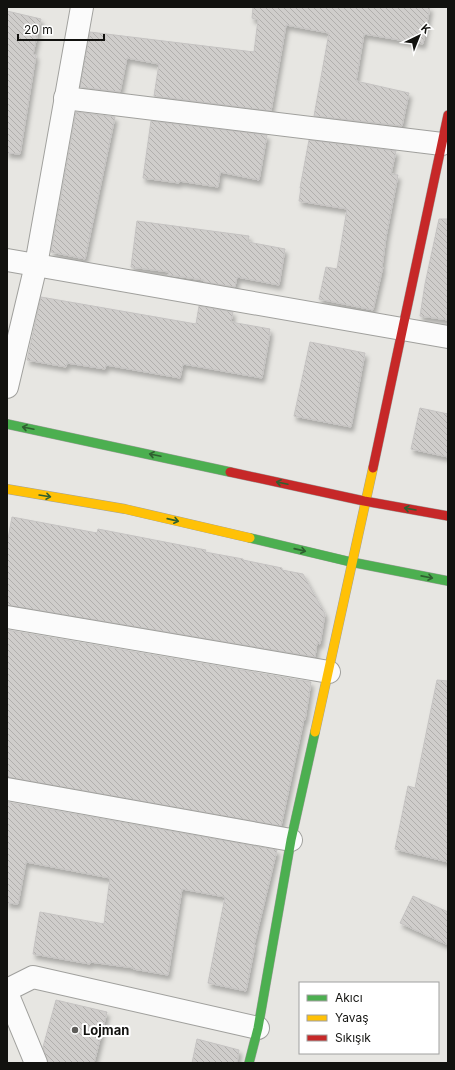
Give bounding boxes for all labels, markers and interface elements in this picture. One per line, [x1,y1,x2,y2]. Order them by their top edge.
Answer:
scale bar [18,16,104,42]
north arrow [399,16,439,56]
text: K [418,21,434,37]
text: 20 m [24,22,53,37]
one-way arrow [22,424,35,432]
one-way arrow [149,451,162,459]
one-way arrow [276,479,289,487]
one-way arrow [38,492,51,500]
one-way arrow [404,505,417,513]
one-way arrow [166,517,179,525]
one-way arrow [293,546,306,554]
one-way arrow [420,574,433,582]
legend [299,982,439,1054]
text: Akıcı [335,990,363,1005]
text: Yavaş [335,1010,369,1025]
place label: Lojman [83,1022,129,1038]
marker: Lojman [70,1025,80,1035]
text: Sıkışık [335,1030,371,1045]

